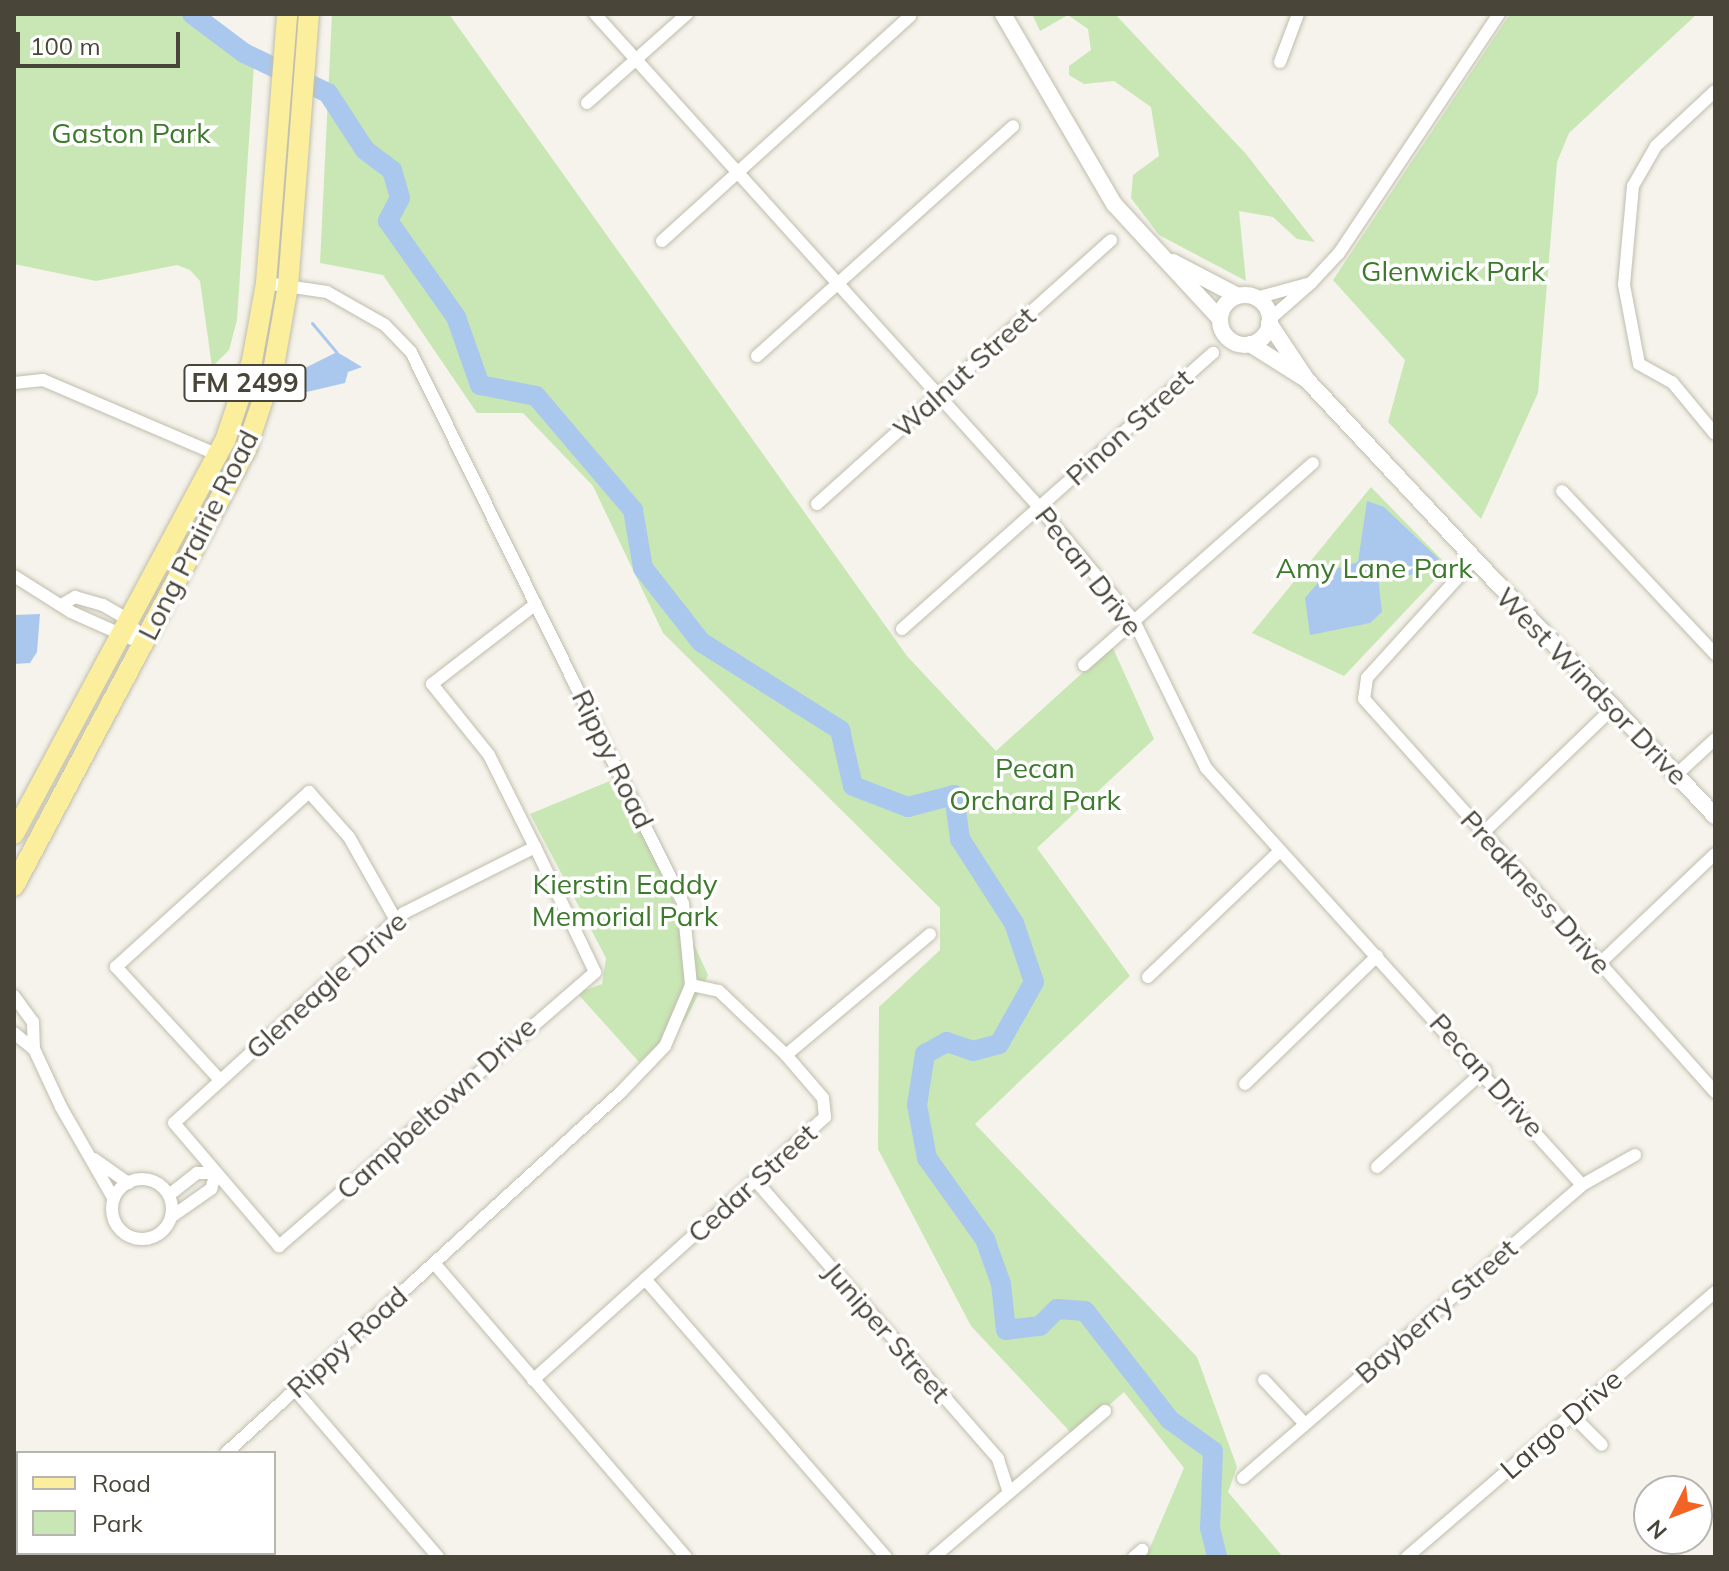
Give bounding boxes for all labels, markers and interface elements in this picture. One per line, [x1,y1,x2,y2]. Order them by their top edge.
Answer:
scale bar [20,16,184,66]
text: 100 m [30,31,101,61]
park label: Gaston Park [51,116,211,150]
park label: Glenwick Park [1361,254,1545,288]
street label: Walnut Street [886,299,1042,445]
road number: FM 2499 [183,361,307,405]
street label: Pinon Street [1059,362,1199,492]
street label: Long Prairie Road [131,424,265,646]
street label: Pecan Drive [1028,500,1150,642]
park label: Amy Lane Park [1275,551,1473,585]
street label: West Windsor Drive [1489,580,1695,792]
street label: Rippy Road [565,684,661,834]
park label: Pecan Orchard Park [949,751,1121,817]
street label: Preakness Drive [1454,803,1618,981]
park label: Kierstin Eaddy Memorial Park [532,867,718,933]
street label: Gleneagle Drive [239,904,413,1066]
street label: Pecan Drive [1423,1006,1551,1144]
street label: Campbeltown Drive [329,1010,543,1206]
street label: Cedar Street [681,1116,823,1250]
street label: Bayberry Street [1348,1232,1524,1390]
street label: Juniper Street [817,1255,957,1409]
street label: Rippy Road [280,1279,414,1405]
street label: Largo Drive [1493,1362,1629,1486]
legend [16,1451,276,1555]
text: Road [92,1468,151,1498]
north arrow [1633,1475,1713,1555]
text: Park [92,1508,143,1538]
text: N [1641,1514,1673,1545]

